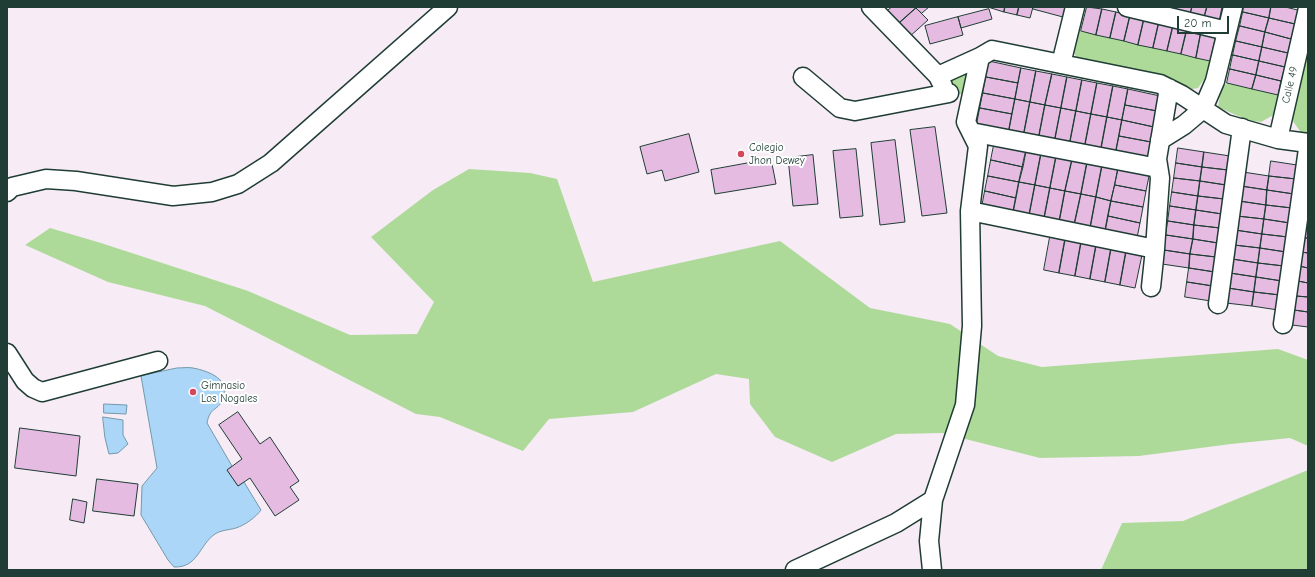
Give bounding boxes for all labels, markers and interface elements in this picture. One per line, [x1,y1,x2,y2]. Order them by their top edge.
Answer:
scale bar [1179,8,1231,34]
text: 20 m [1184,16,1212,30]
street label: Calle 49 [1279,65,1301,105]
place label: Colegio Jhon Dewey [749,141,805,167]
marker: Colegio Jhon Dewey [736,149,746,159]
place label: Gimnasio Los Nogales [201,379,257,405]
marker: Gimnasio Los Nogales [188,387,198,397]

